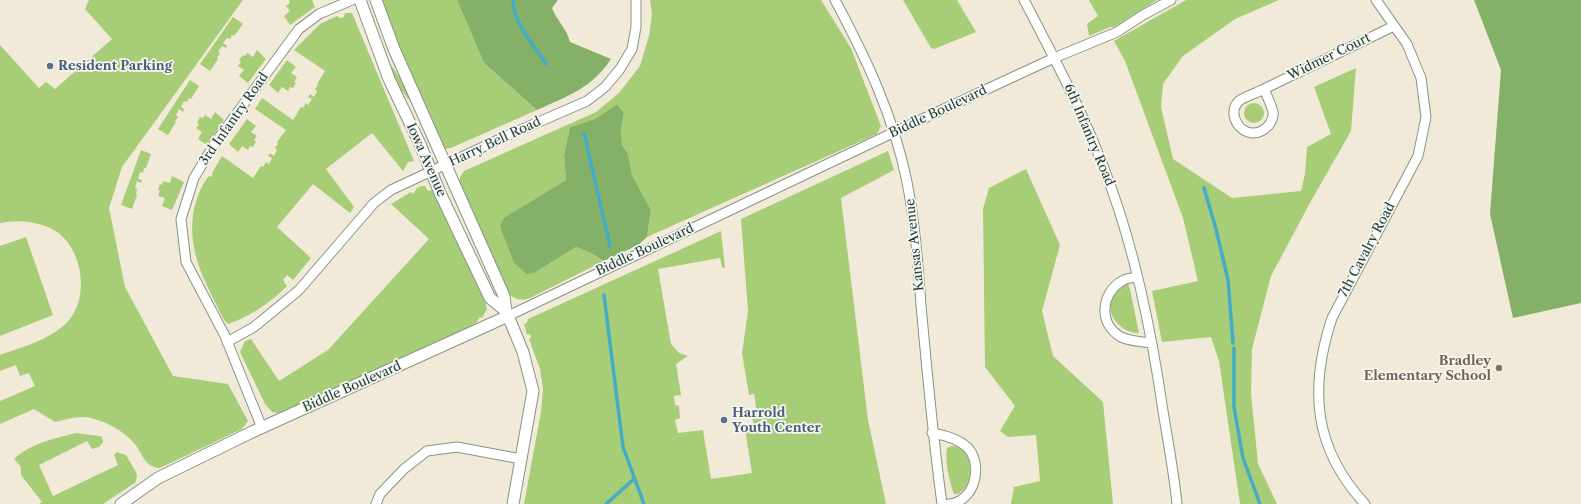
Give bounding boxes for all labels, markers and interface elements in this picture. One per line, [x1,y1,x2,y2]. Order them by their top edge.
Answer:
street label: Widmer Court [1285,30,1373,84]
place label: Resident Parking [58,58,172,74]
marker: Resident Parking [45,61,55,71]
street label: 3rd Infantry Road [196,70,272,168]
street label: 6th Infantry Road [1060,82,1118,188]
street label: Biddle Boulevard [887,83,989,141]
street label: Harry Bell Road [447,114,543,170]
street label: Iowa Avenue [403,121,449,199]
street label: Kansas Avenue [902,198,928,292]
street label: 7th Cavalry Road [1336,200,1398,300]
street label: Biddle Boulevard [594,221,696,279]
place label: Bradley Elementary School [1364,353,1491,384]
street label: Biddle Boulevard [300,358,404,416]
marker: Bradley Elementary School [1494,363,1504,373]
place label: Harrold Youth Center [732,405,821,436]
marker: Harrold Youth Center [719,415,729,425]

